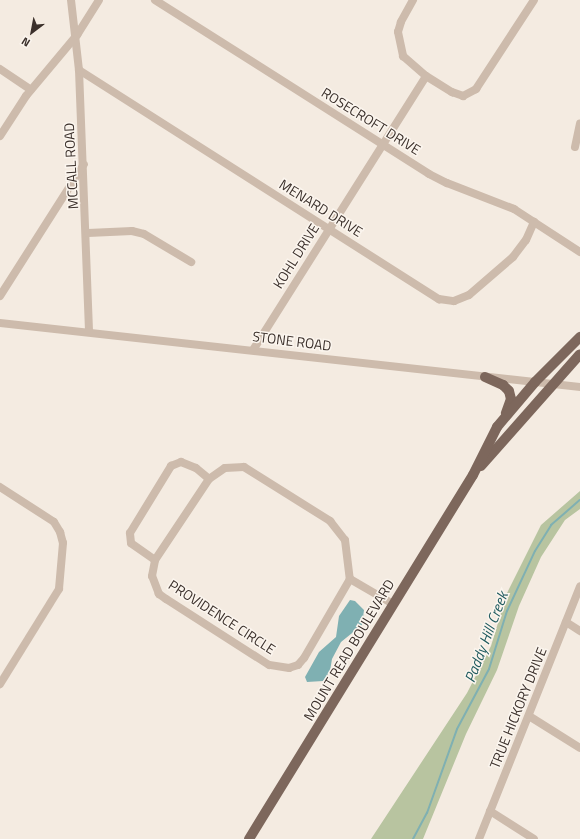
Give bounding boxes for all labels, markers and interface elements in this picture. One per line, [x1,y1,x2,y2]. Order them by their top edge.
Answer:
north arrow [12,12,52,52]
text: N [18,33,33,51]
street label: ROSECROFT DRIVE [318,84,424,158]
street label: MCCALL ROAD [60,122,82,210]
street label: MENARD DRIVE [276,176,366,240]
street label: KOHL DRIVE [269,221,323,291]
street label: STONE ROAD [252,328,332,354]
street label: PROVIDENCE CIRCLE [165,576,279,658]
street label: MOUNT READ BOULEVARD [300,576,398,724]
water label: Paddy Hill Creek [460,589,512,685]
street label: TRUE HICKORY DRIVE [486,645,550,771]

